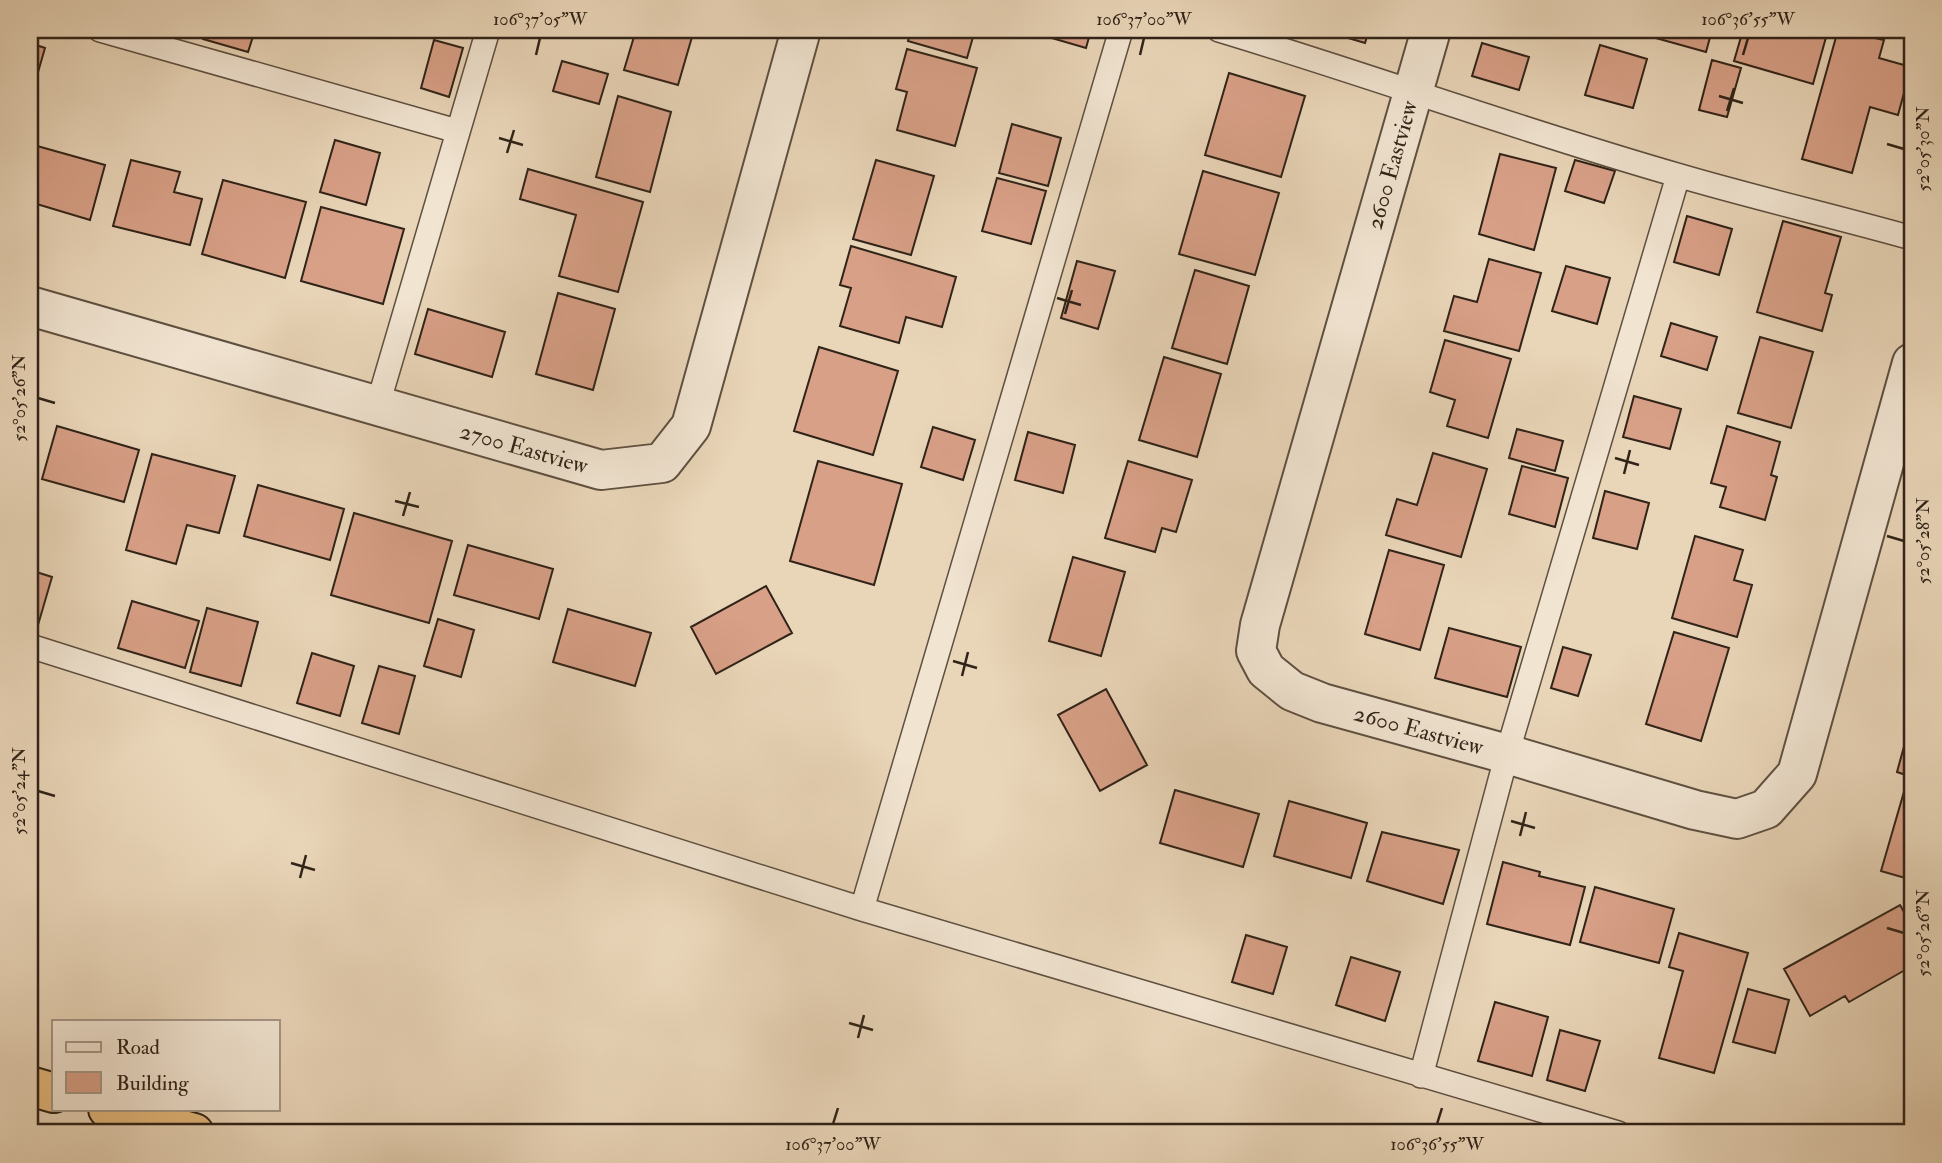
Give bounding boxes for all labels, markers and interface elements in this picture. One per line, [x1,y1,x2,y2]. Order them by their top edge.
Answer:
text: 106°37'05"W [493,8,588,31]
text: 106°37'00"W [1096,8,1192,31]
text: 106°36'55"W [1701,8,1795,31]
street label: 2600 Eastview [1360,96,1424,233]
text: 52°05'30"N [1912,106,1935,192]
text: 52°05'26"N [8,354,31,442]
street label: 2700 Eastview [457,416,592,480]
text: 52°05'28"N [1912,498,1935,584]
street label: 2600 Eastview [1351,698,1487,762]
text: 52°05'24"N [8,747,31,835]
text: 52°05'26"N [1912,889,1935,977]
legend [52,1020,280,1110]
text: Road [116,1034,161,1061]
text: Building [116,1070,189,1097]
text: 106°37'00"W [785,1133,881,1156]
text: 106°36'55"W [1390,1133,1484,1156]

